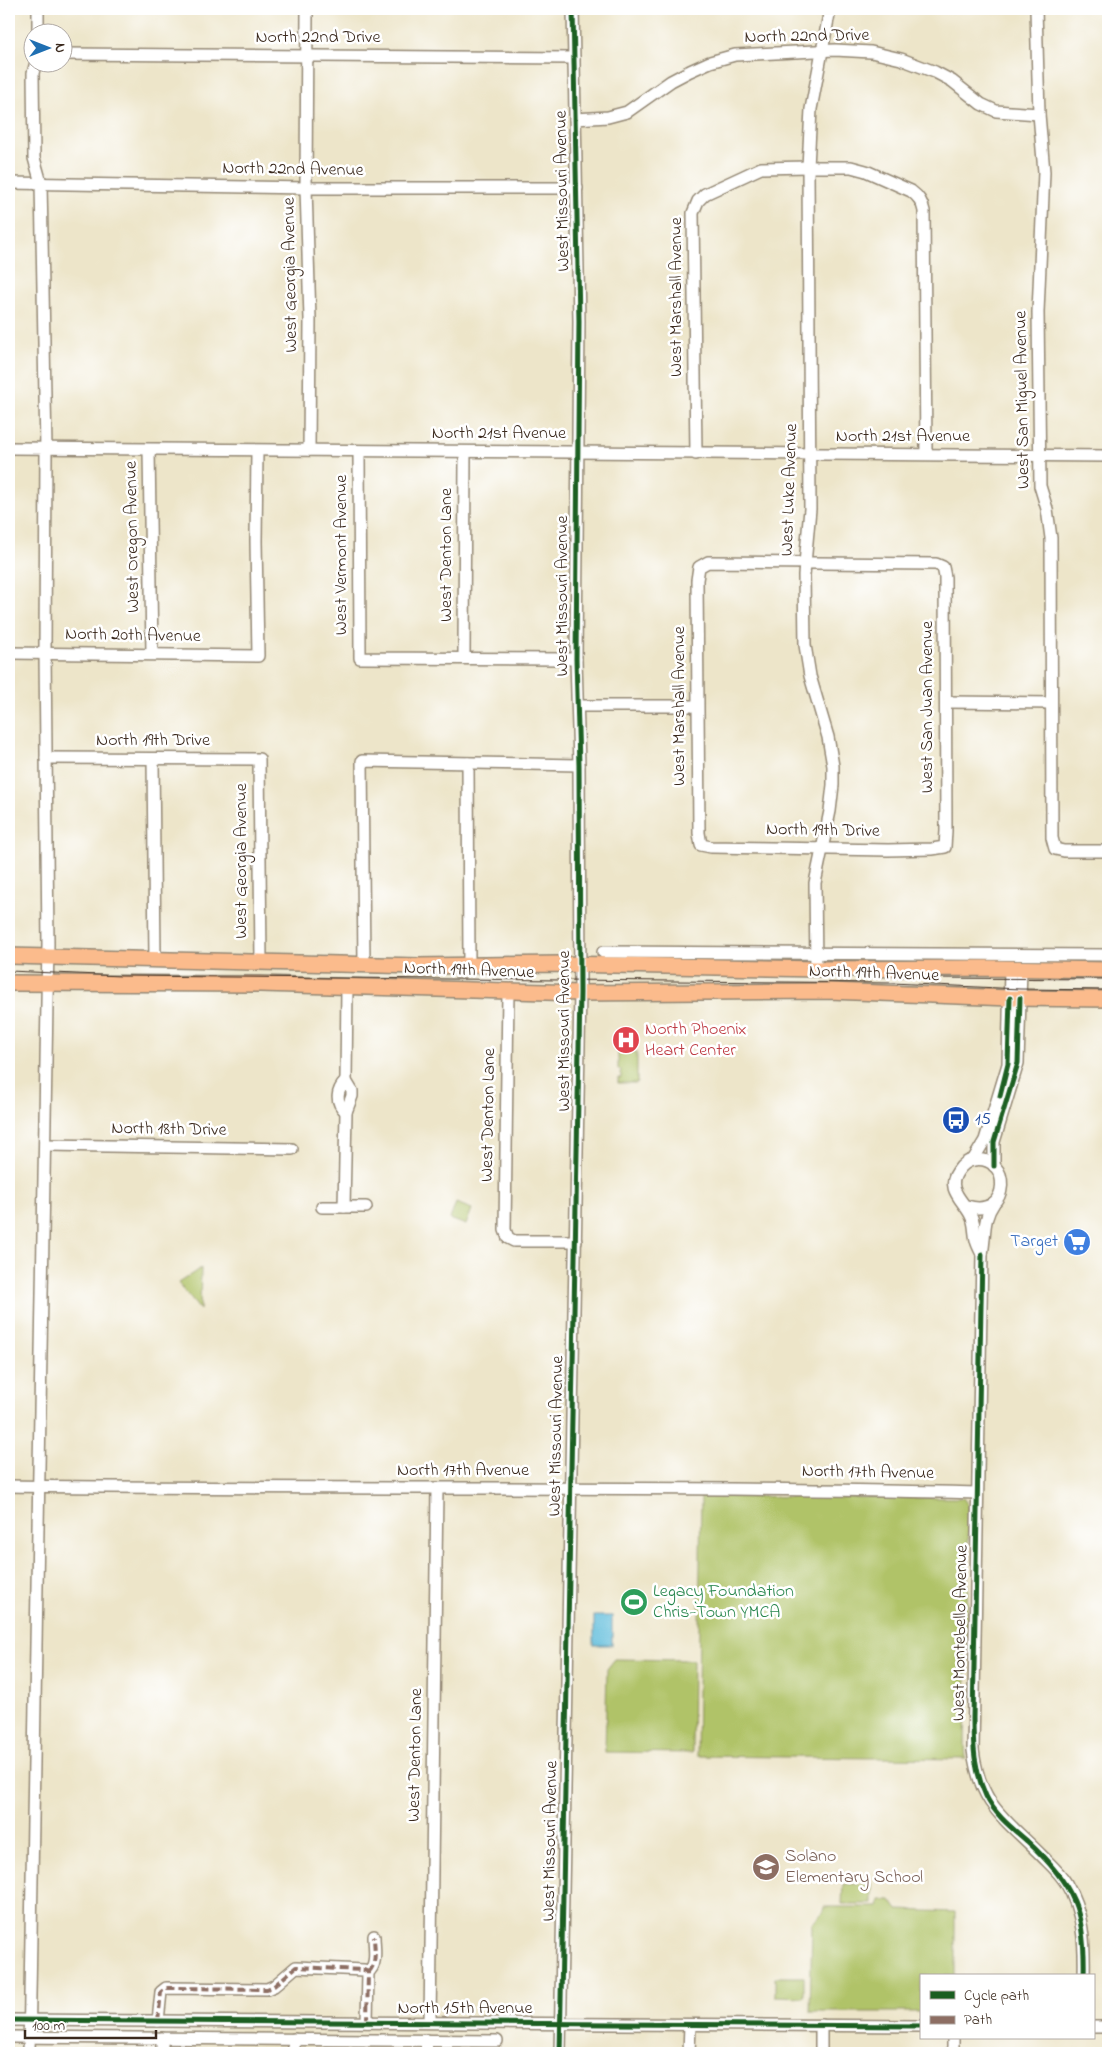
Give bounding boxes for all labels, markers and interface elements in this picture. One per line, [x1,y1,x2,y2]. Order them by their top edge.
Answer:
north arrow [22,22,72,72]
street label: North 22nd Drive [744,23,871,51]
street label: North 22nd Drive [255,25,382,51]
text: N [49,43,70,53]
street label: West Missouri Avenue [549,109,577,272]
street label: North 22nd Avenue [222,156,365,184]
street label: West Georgia Avenue [277,196,306,353]
street label: West Marshall Avenue [664,216,690,377]
street label: West San Miguel Avenue [1008,310,1039,489]
street label: North 21st Avenue [432,421,567,447]
street label: West Luke Avenue [775,422,805,557]
street label: North 21st Avenue [836,424,971,450]
street label: West Oregon Avenue [119,460,148,613]
street label: West Vermont Avenue [329,474,355,635]
street label: West Denton Lane [434,487,460,622]
street label: West Missouri Avenue [550,515,576,676]
street label: West San Juan Avenue [915,620,941,793]
street label: North 20th Avenue [65,622,202,650]
street label: West Marshall Avenue [667,625,693,786]
street label: North 19th Drive [96,728,211,754]
street label: West Georgia Avenue [229,782,256,939]
street label: North 19th Drive [766,817,881,845]
street label: West Missouri Avenue [552,950,578,1111]
street label: North 19th Avenue [403,956,535,986]
street label: North 19th Avenue [808,959,940,989]
place label: North Phoenix Heart Center [645,1017,747,1064]
hospital icon: North Phoenix Heart Center [611,1025,641,1055]
street label: West Denton Lane [475,1047,503,1182]
bus stop icon: 15 [941,1105,971,1135]
place label: 15 [975,1107,991,1133]
street label: North 18th Drive [111,1116,228,1144]
supermarket icon: Target [1062,1227,1092,1257]
place label: Target [1010,1229,1058,1256]
street label: West Missouri Avenue [543,1354,571,1517]
street label: North 17th Avenue [397,1458,530,1484]
street label: North 17th Avenue [802,1459,935,1487]
street label: West Montebello Avenue [946,1544,976,1721]
place label: Legacy Foundation Chris-Town YMCA [653,1579,794,1626]
sports icon: Legacy Foundation Chris-Town YMCA [619,1587,649,1617]
street label: West Denton Lane [402,1687,430,1822]
street label: West Missouri Avenue [537,1759,565,1922]
place label: Solano Elementary School [785,1844,923,1891]
school or university icon: Solano Elementary School [751,1852,781,1882]
legend [920,1974,1094,2040]
text: Cycle path [964,1985,1029,2008]
street label: North 15th Avenue [397,1996,533,2022]
scale bar [25,2007,156,2039]
text: Path [964,2009,992,2031]
text: 100 m [32,2015,65,2037]

